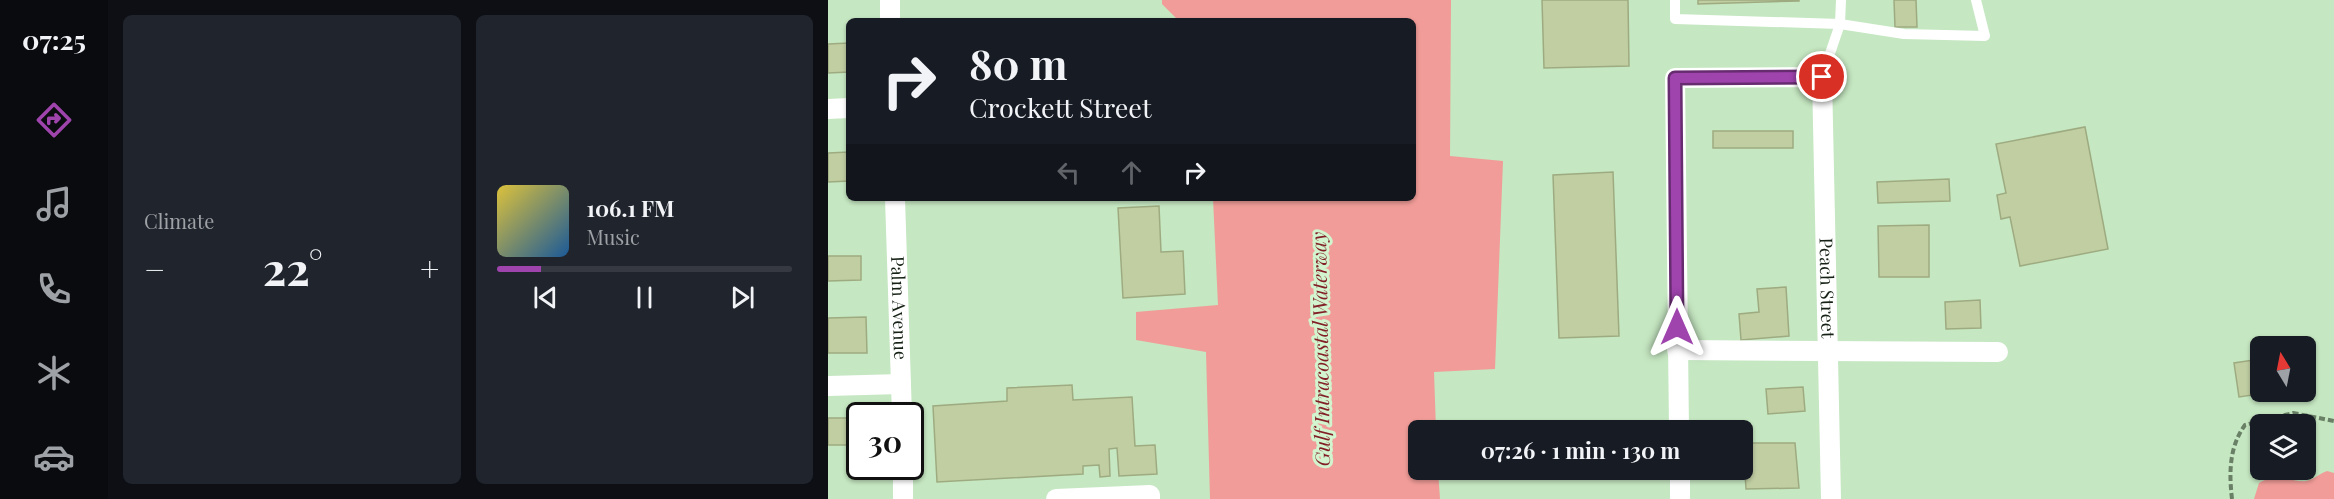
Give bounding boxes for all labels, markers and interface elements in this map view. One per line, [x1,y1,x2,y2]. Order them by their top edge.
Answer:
text: 07:25 [22,21,86,57]
text: 80 m [969,35,1067,91]
icon: right [870,42,948,120]
pin [1796,51,1847,102]
icon: arrive [1805,60,1838,93]
text: Crockett Street [969,89,1152,125]
icon: directions [33,99,75,141]
icon: left [1052,156,1085,189]
icon: ahead [1115,156,1148,189]
icon: right [1178,156,1211,189]
icon: music [33,183,75,225]
text: 106.1 FM [587,193,674,223]
text: Climate [144,207,214,234]
text: Music [587,223,640,250]
water label: Gulf Intracoastal Waterway [1304,231,1335,467]
text: 22° [263,237,323,297]
street label: Peach Street [1814,237,1841,339]
text: − [144,246,165,290]
text: + [420,246,439,290]
street label: Palm Avenue [886,256,913,360]
icon: phone [33,268,75,310]
icon: previous [529,281,562,314]
icon: pause [628,281,661,314]
icon: next [726,281,759,314]
position arrow [1645,295,1709,359]
north arrow [2250,336,2316,402]
map controls [2250,336,2316,480]
icon: climate [33,352,75,394]
speed limit sign: 30 [846,402,924,480]
button: layers [2250,414,2316,480]
text: 07:26 · 1 min · 130 m [1481,435,1680,465]
icon: car [33,436,75,478]

